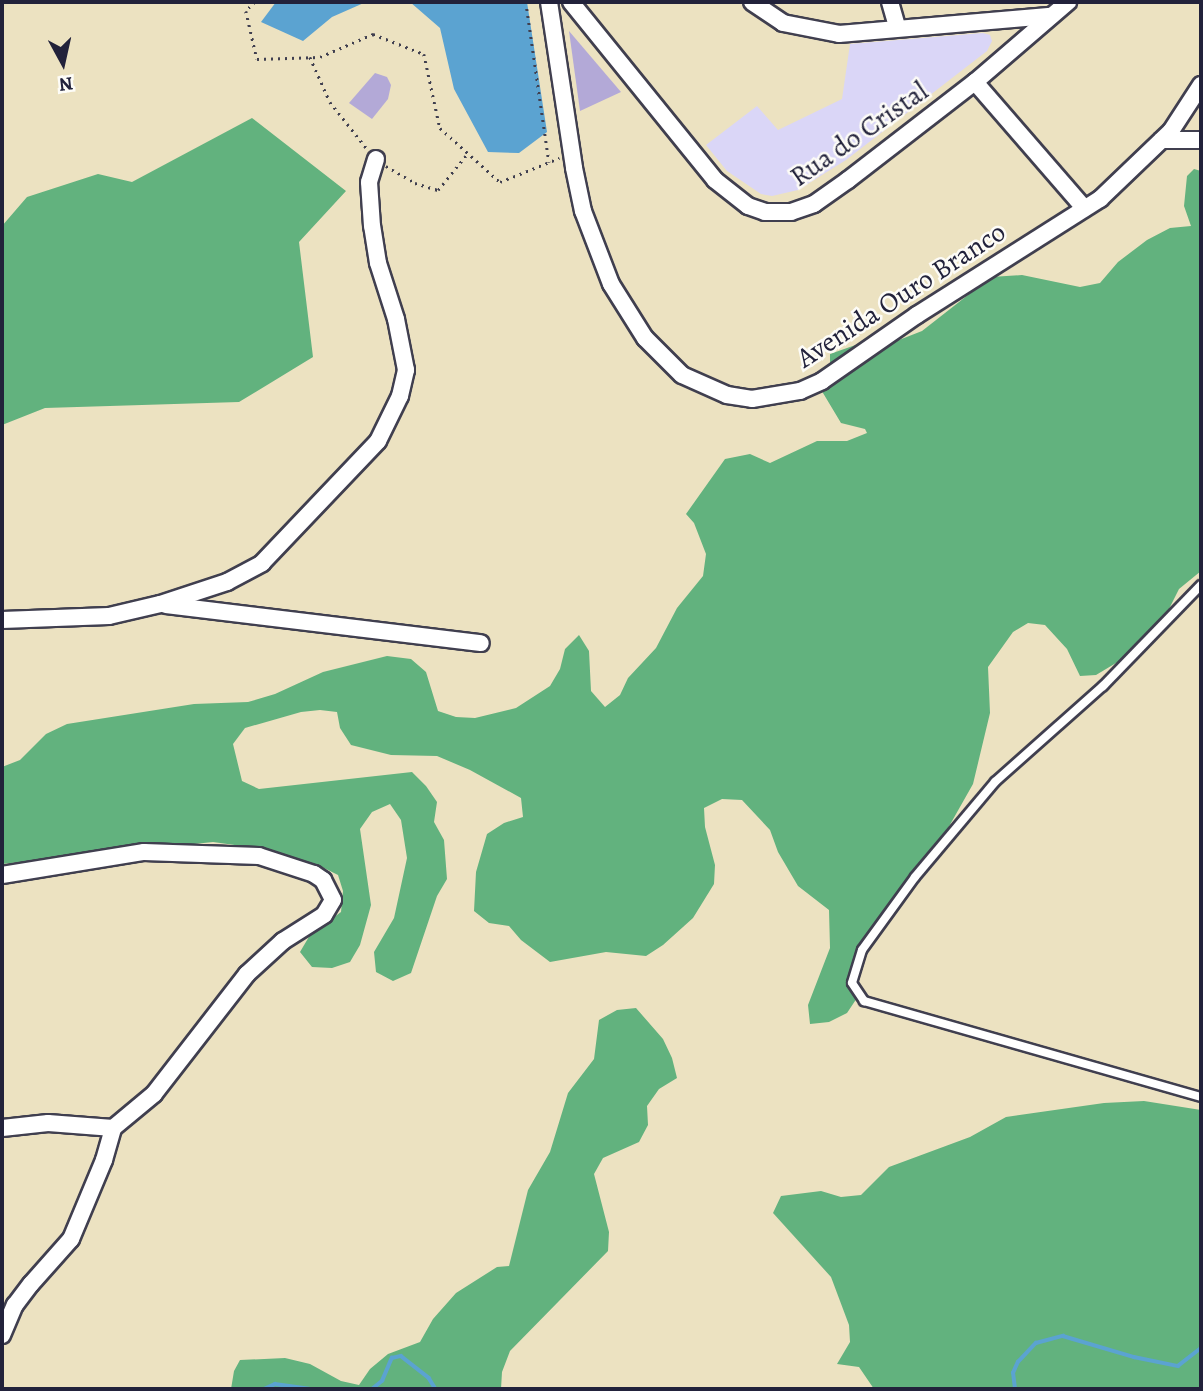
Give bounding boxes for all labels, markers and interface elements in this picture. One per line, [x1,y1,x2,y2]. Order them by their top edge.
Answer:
north arrow [28,28,98,98]
text: N [57,70,75,98]
street label: Rua do Cristal [784,74,934,194]
street label: Avenida Ouro Branco [790,215,1012,375]

